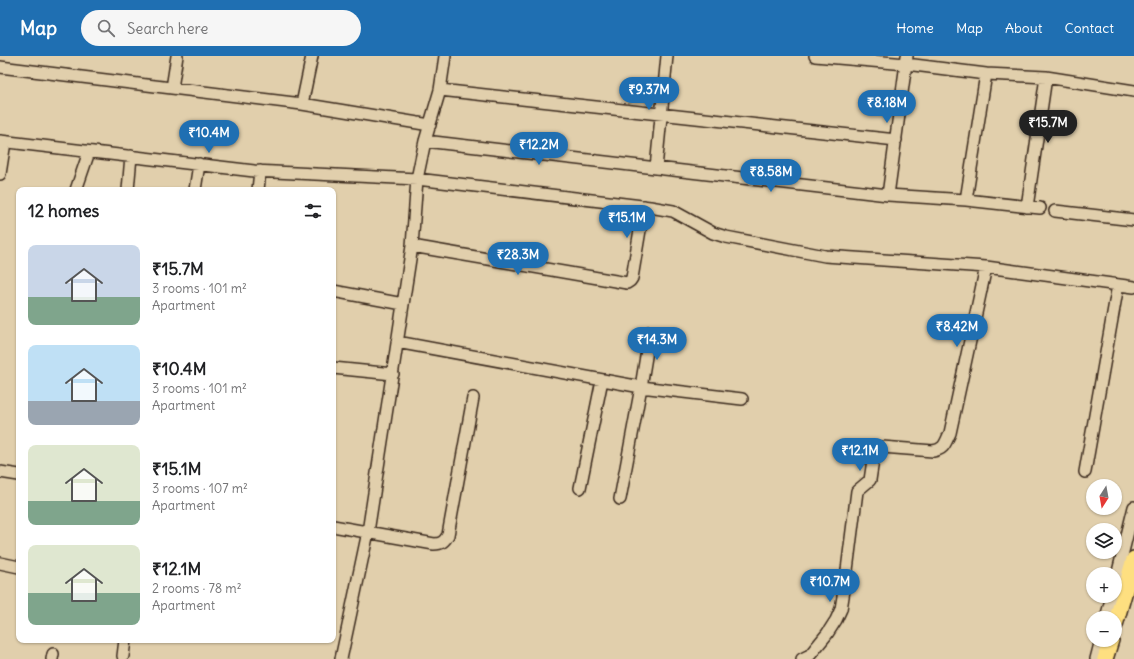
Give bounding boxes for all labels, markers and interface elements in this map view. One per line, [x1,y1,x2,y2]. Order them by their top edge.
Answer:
search box [81,10,361,46]
text: Map [20,16,57,40]
icon: search [95,17,117,39]
text: Search here [127,19,208,38]
text: Home [896,19,934,37]
text: Map [956,19,983,37]
text: About [1005,19,1043,37]
text: Contact [1065,19,1114,37]
pin: ₹9.37M [616,77,682,111]
text: ₹9.37M [628,81,670,98]
pin: ₹8.18M [854,90,920,124]
text: ₹8.18M [867,94,907,111]
pin: ₹15.7M [1015,110,1081,144]
text: ₹15.7M [1028,114,1068,131]
pin: ₹10.4M [176,120,242,154]
text: ₹10.4M [188,124,230,141]
pin: ₹12.2M [506,132,572,166]
text: ₹12.2M [519,136,559,153]
pin: ₹8.58M [738,159,804,193]
text: ₹8.58M [749,163,793,180]
text: 12 homes [28,200,99,222]
icon: filters [302,200,324,222]
pin: ₹15.1M [594,205,660,239]
text: ₹15.1M [608,209,646,226]
pin: ₹28.3M [485,242,551,276]
text: ₹28.3M [497,246,539,263]
text: ₹15.7M [152,258,204,280]
icon: home [60,261,108,309]
text: 3 rooms · 101 m² [152,280,247,297]
text: Apartment [152,297,215,314]
pin: ₹8.42M [924,314,990,348]
text: ₹8.42M [936,318,978,335]
pin: ₹14.3M [624,327,690,361]
text: ₹14.3M [637,331,677,348]
text: ₹10.4M [152,358,207,380]
icon: home [60,361,108,409]
text: 3 rooms · 101 m² [152,380,247,397]
text: Apartment [152,397,215,414]
pin: ₹12.1M [827,438,893,472]
text: ₹12.1M [841,442,879,459]
text: ₹15.1M [152,458,202,480]
icon: home [60,461,108,509]
north arrow [1086,479,1122,515]
map controls [1086,479,1122,647]
text: 3 rooms · 107 m² [152,480,248,497]
text: Apartment [152,497,215,514]
button: layers [1086,523,1122,559]
text: ₹12.1M [152,558,201,580]
icon: home [60,561,108,609]
button: + [1086,567,1122,603]
pin: ₹10.7M [797,569,863,603]
text: ₹10.7M [810,573,850,590]
text: 2 rooms · 78 m² [152,580,242,597]
text: Apartment [152,597,215,614]
button: − [1086,611,1122,647]

